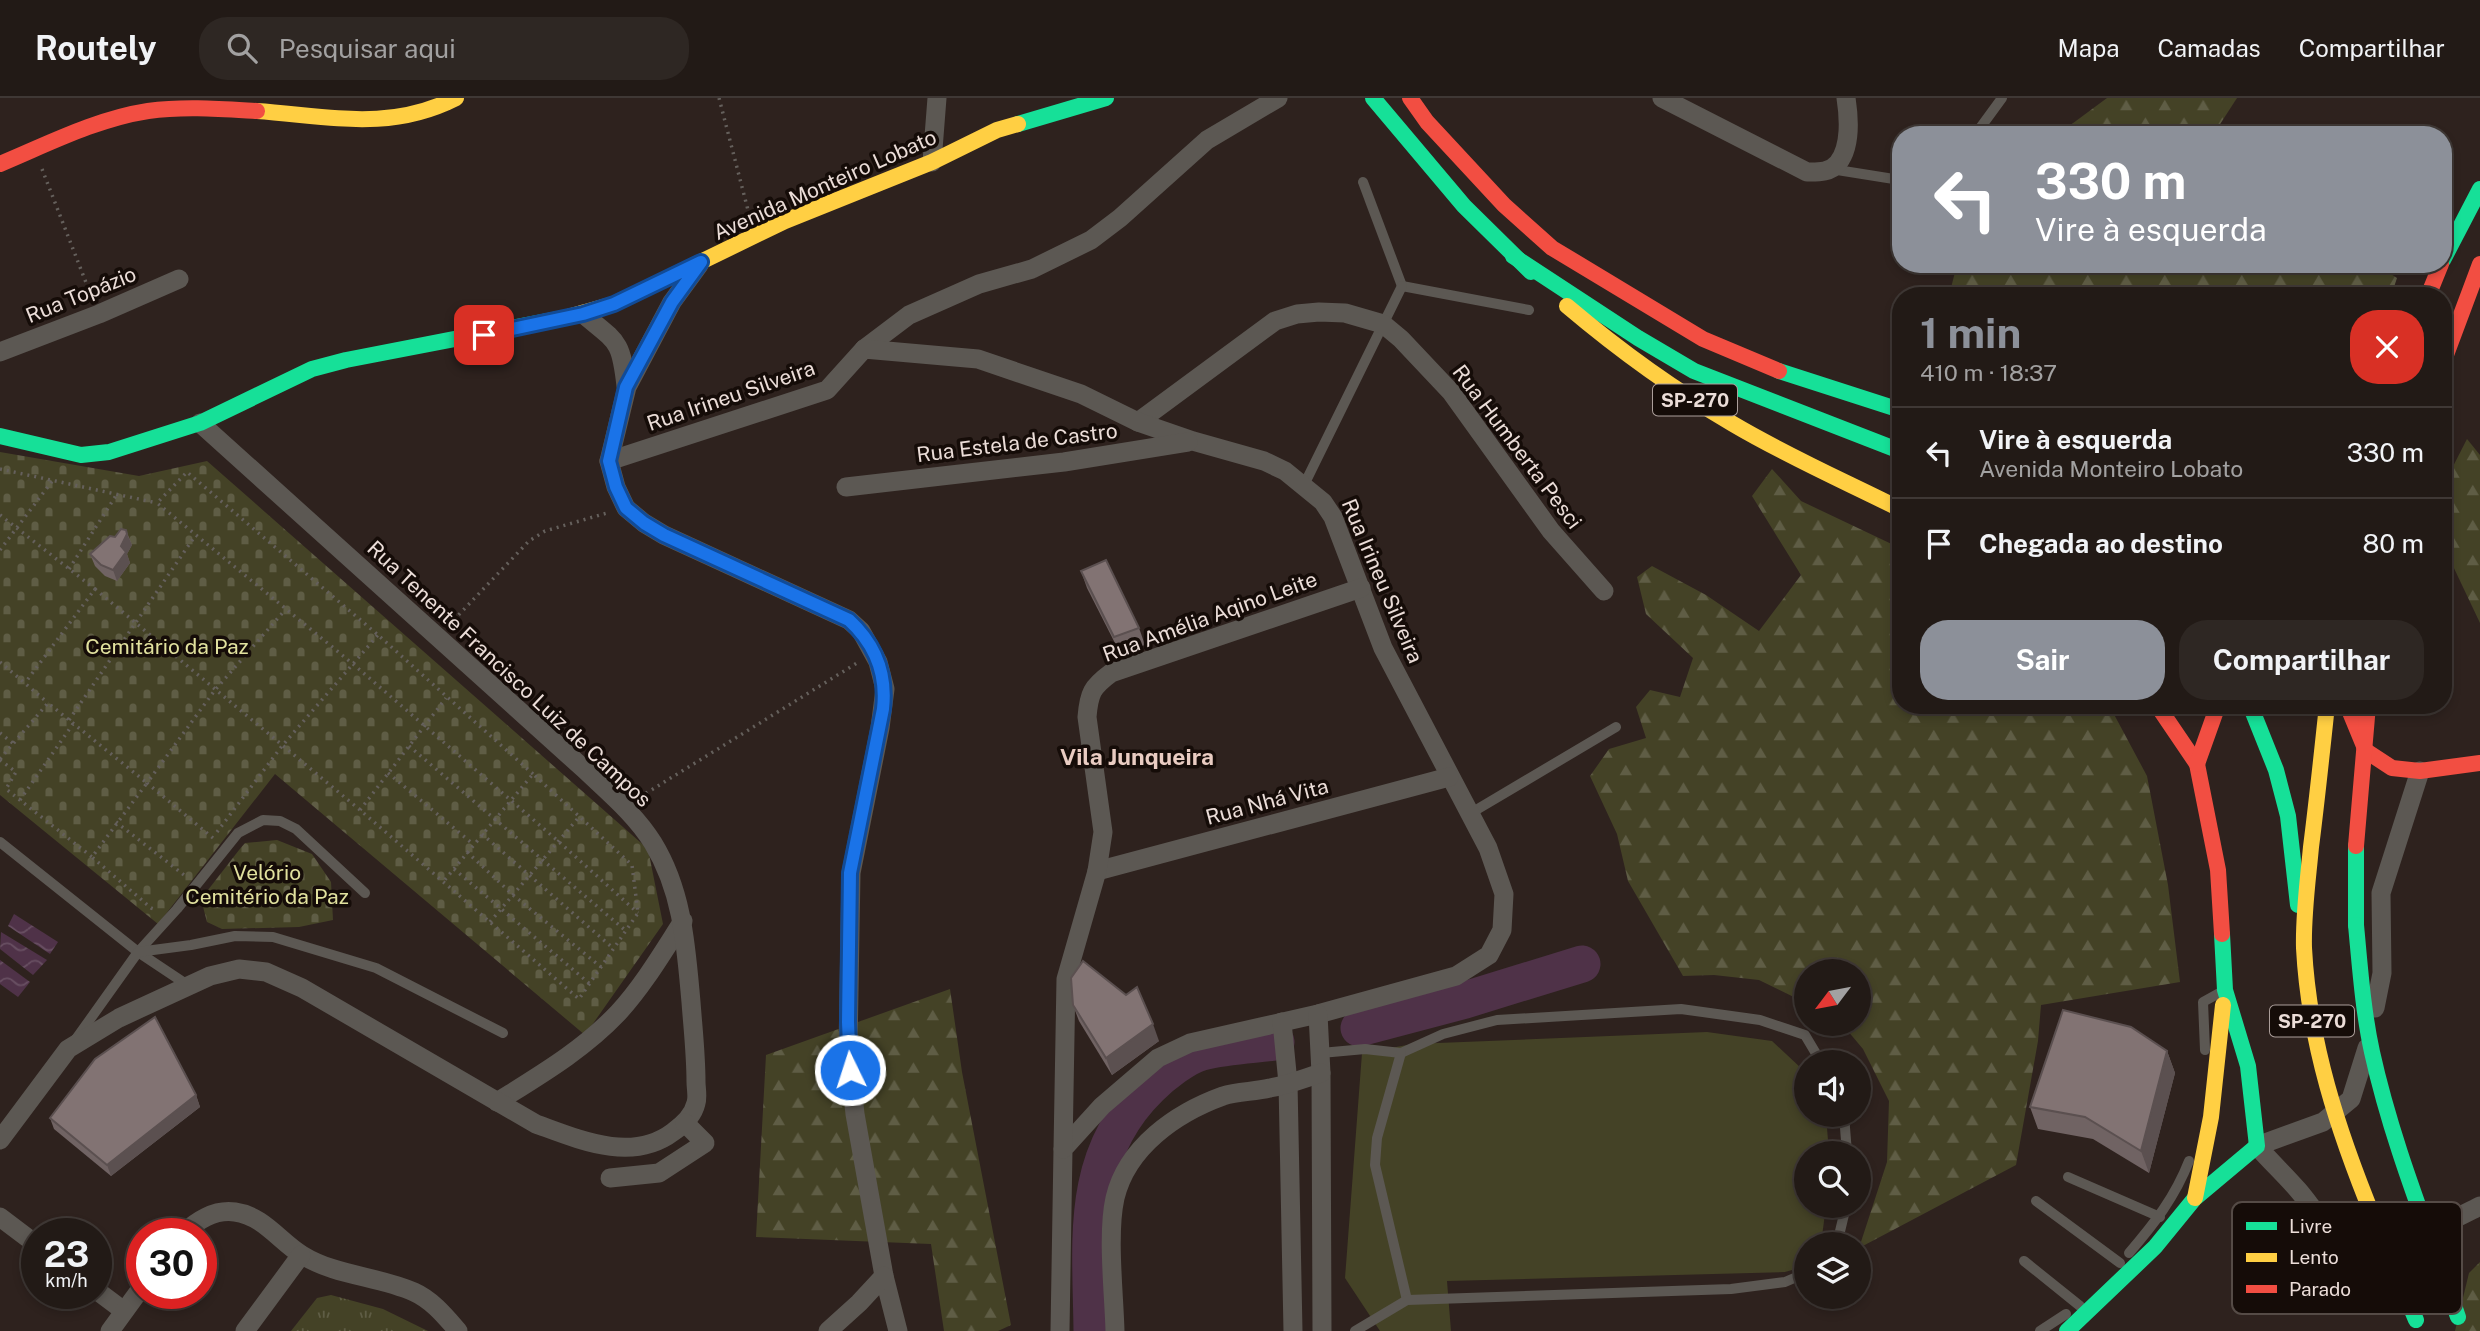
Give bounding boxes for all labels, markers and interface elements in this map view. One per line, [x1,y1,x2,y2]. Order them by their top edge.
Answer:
search box [199,17,689,80]
text: Routely [35,29,157,67]
icon: search [223,29,261,67]
text: Pesquisar aqui [279,33,456,64]
text: Mapa [2058,34,2119,62]
text: Camadas [2157,34,2261,62]
text: Compartilhar [2299,34,2445,62]
street label: Avenida Monteiro Lobato [709,124,940,245]
text: 330 m [2035,152,2186,210]
icon: left [1920,154,2011,245]
text: Vire à esquerda [2035,211,2267,248]
street label: Rua Topázio [22,261,140,328]
pin [454,305,514,365]
text: 1 min [1920,308,2021,357]
button: close [2350,310,2424,384]
icon: arrive [465,316,503,354]
street label: Rua Irineu Silveira [644,355,818,436]
text: 410 m · 18:37 [1920,359,2057,386]
street label: Rua Humberta Pesci [1448,360,1587,534]
road number: SP-270 [1653,384,1737,416]
street label: Rua Estela de Castro [915,418,1119,467]
text: Vire à esquerda [1979,424,2172,455]
icon: left [1920,434,1958,472]
text: 330 m [2347,437,2424,468]
text: Avenida Monteiro Lobato [1979,455,2243,482]
street label: Rua Irineu Silveira [1337,495,1428,667]
icon: arrive [1920,525,1958,563]
text: Chegada ao destino [1979,528,2223,559]
text: 80 m [2363,528,2424,559]
street label: Rua Tenente Francisco Luiz de Campos [362,535,656,812]
street label: Rua Amélia Aqino Leite [1099,566,1320,667]
button: Sair [1920,620,2165,700]
button: Compartilhar [2179,620,2424,700]
park label: Cemitário da Paz [85,634,249,659]
district label: Vila Junqueira [1060,743,1214,770]
street label: Rua Nhá Vita [1203,773,1331,830]
park label: Velório Cemitério da Paz [185,860,349,909]
north arrow [1794,959,1871,1036]
map controls [1794,959,1871,1309]
road number: SP-270 [2270,1006,2354,1037]
position arrow [813,1033,887,1107]
button: sound [1794,1050,1871,1127]
button: search [1794,1141,1871,1218]
legend [2232,1202,2462,1314]
text: Livre [2289,1215,2332,1237]
speed limit sign: 30 [126,1218,217,1309]
button: layers [1794,1232,1871,1309]
text: 23 [44,1234,89,1275]
text: Lento [2289,1246,2339,1268]
text: km/h [45,1270,88,1291]
text: Parado [2289,1278,2351,1300]

